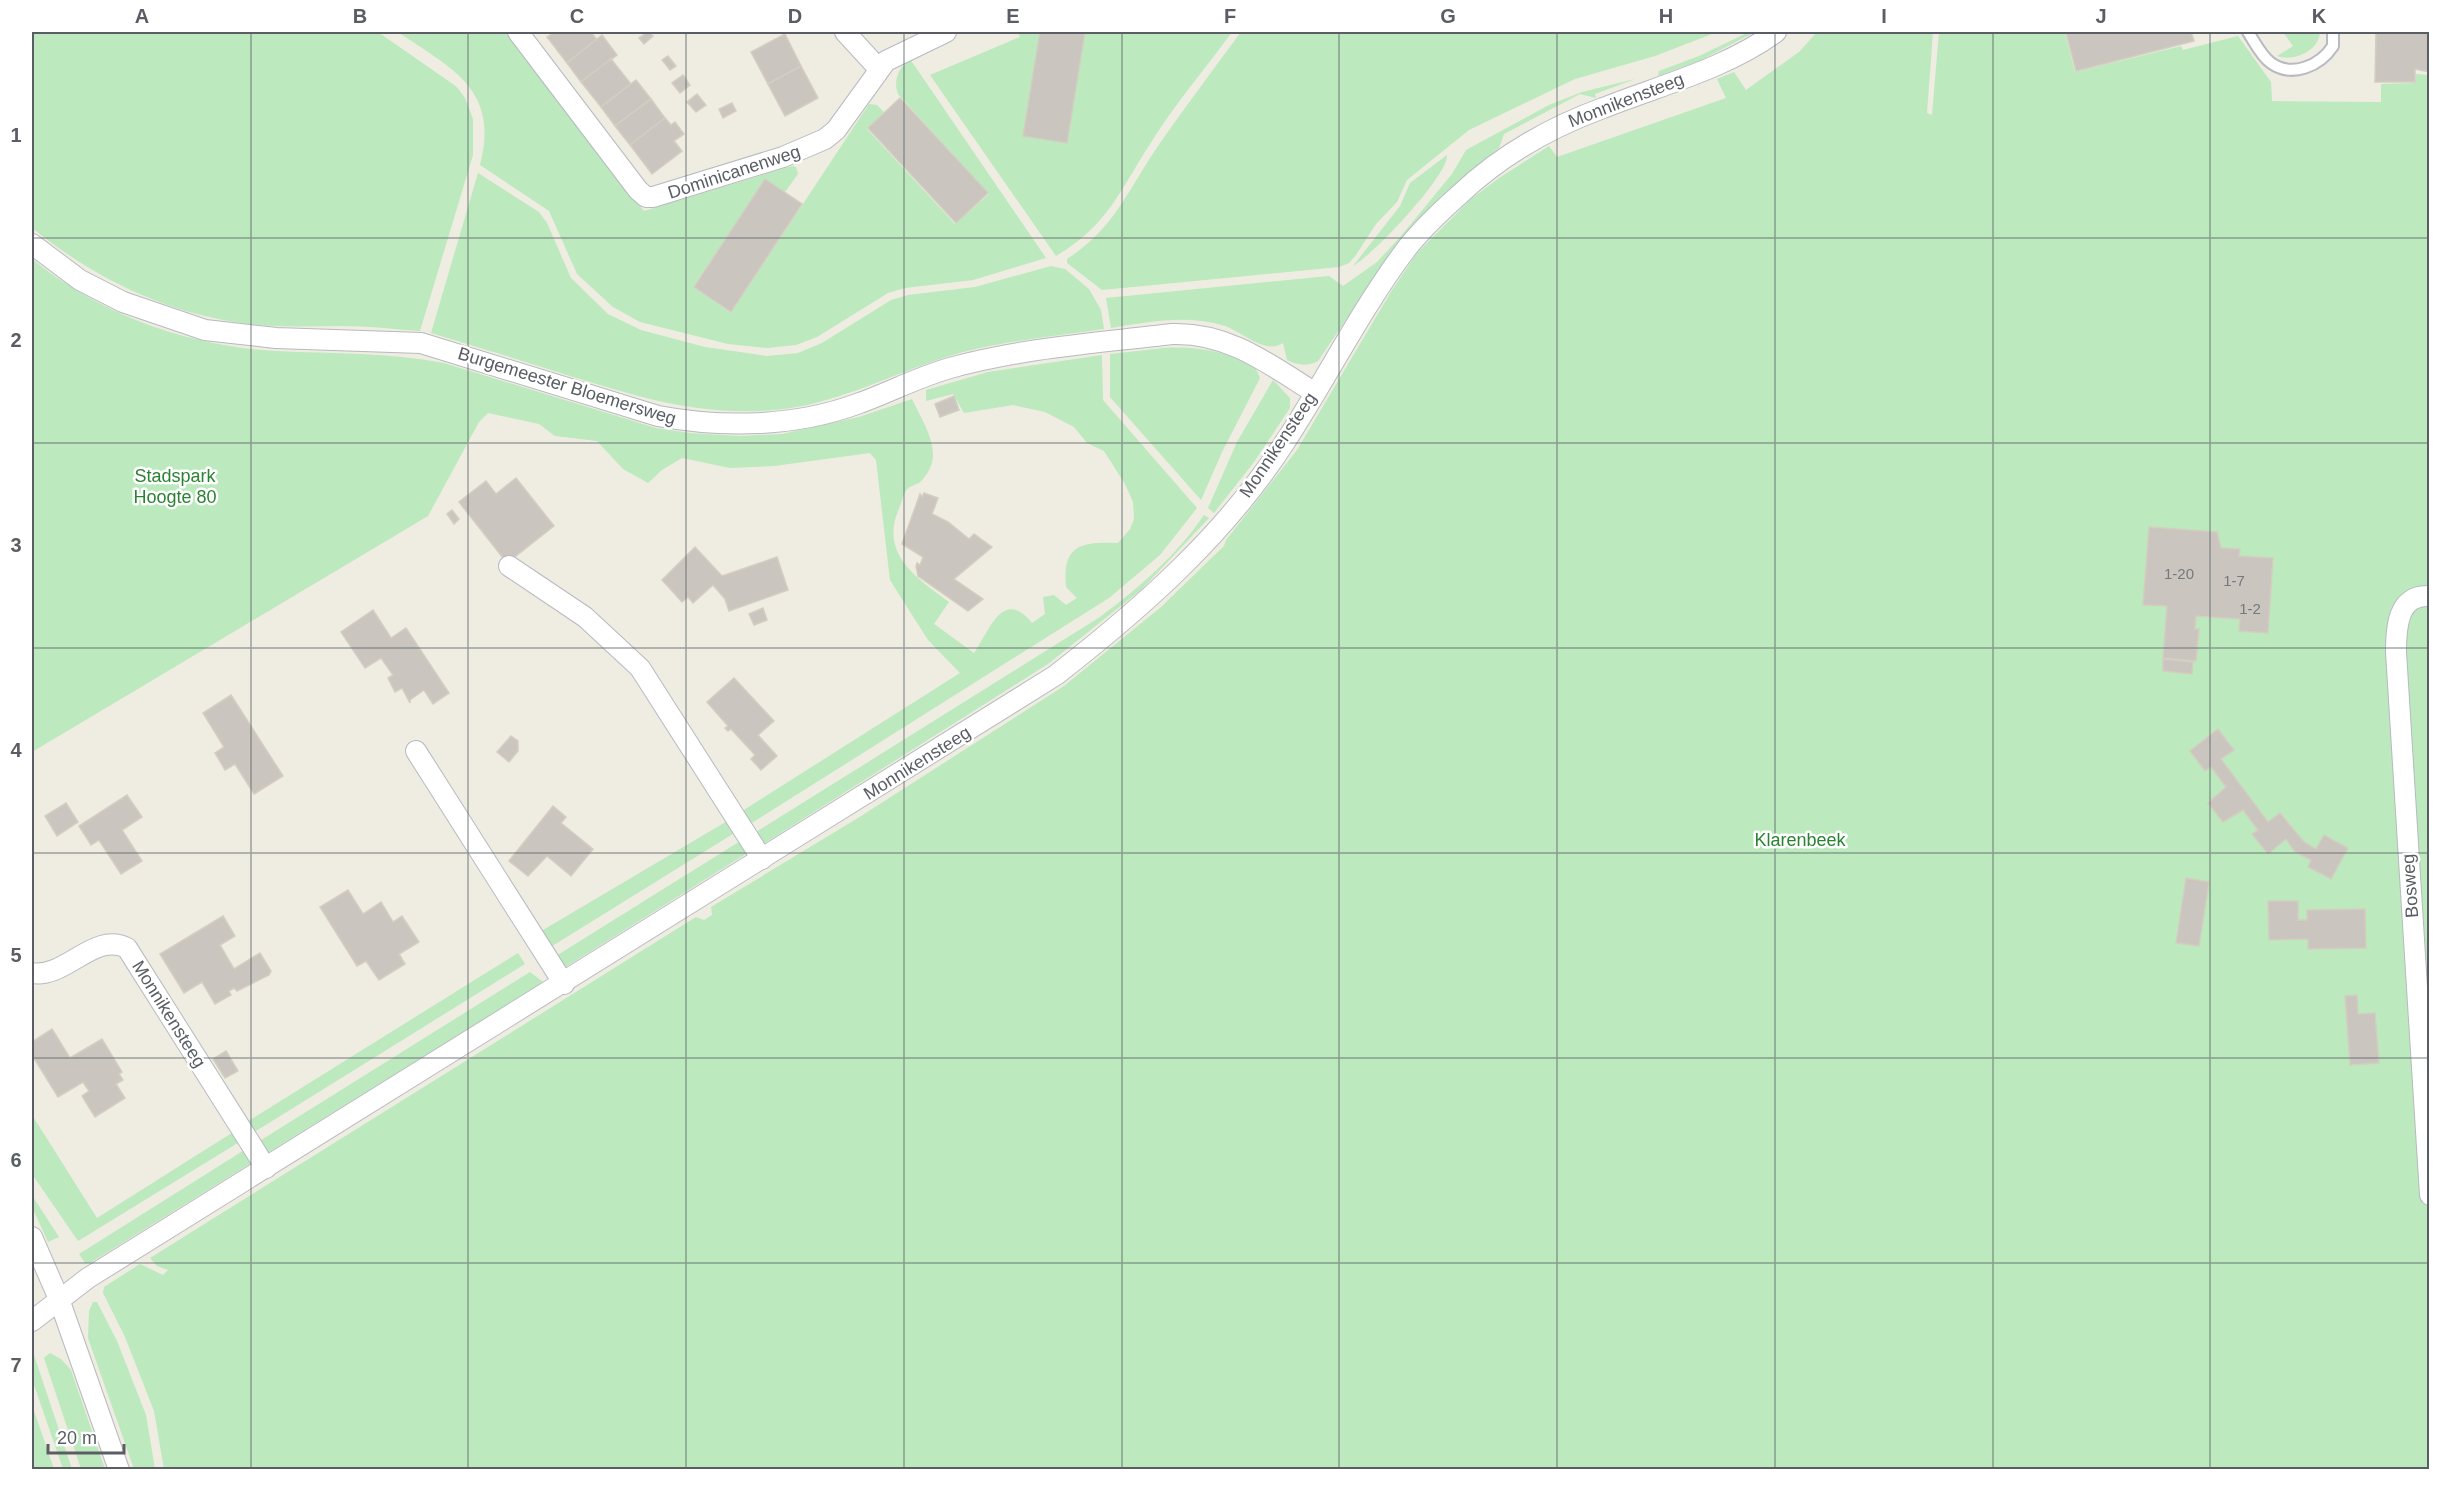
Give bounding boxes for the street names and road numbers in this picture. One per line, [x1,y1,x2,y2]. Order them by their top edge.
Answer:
street label: Monnikensteeg [1565,69,1687,131]
street label: Dominicanenweg [665,141,803,203]
street label: Burgemeester Bloemersweg [455,343,679,429]
street label: Monnikensteeg [1236,389,1320,501]
street label: Monnikensteeg [860,722,974,804]
street label: Bosweg [2398,853,2422,919]
street label: Monnikensteeg [128,957,210,1071]

